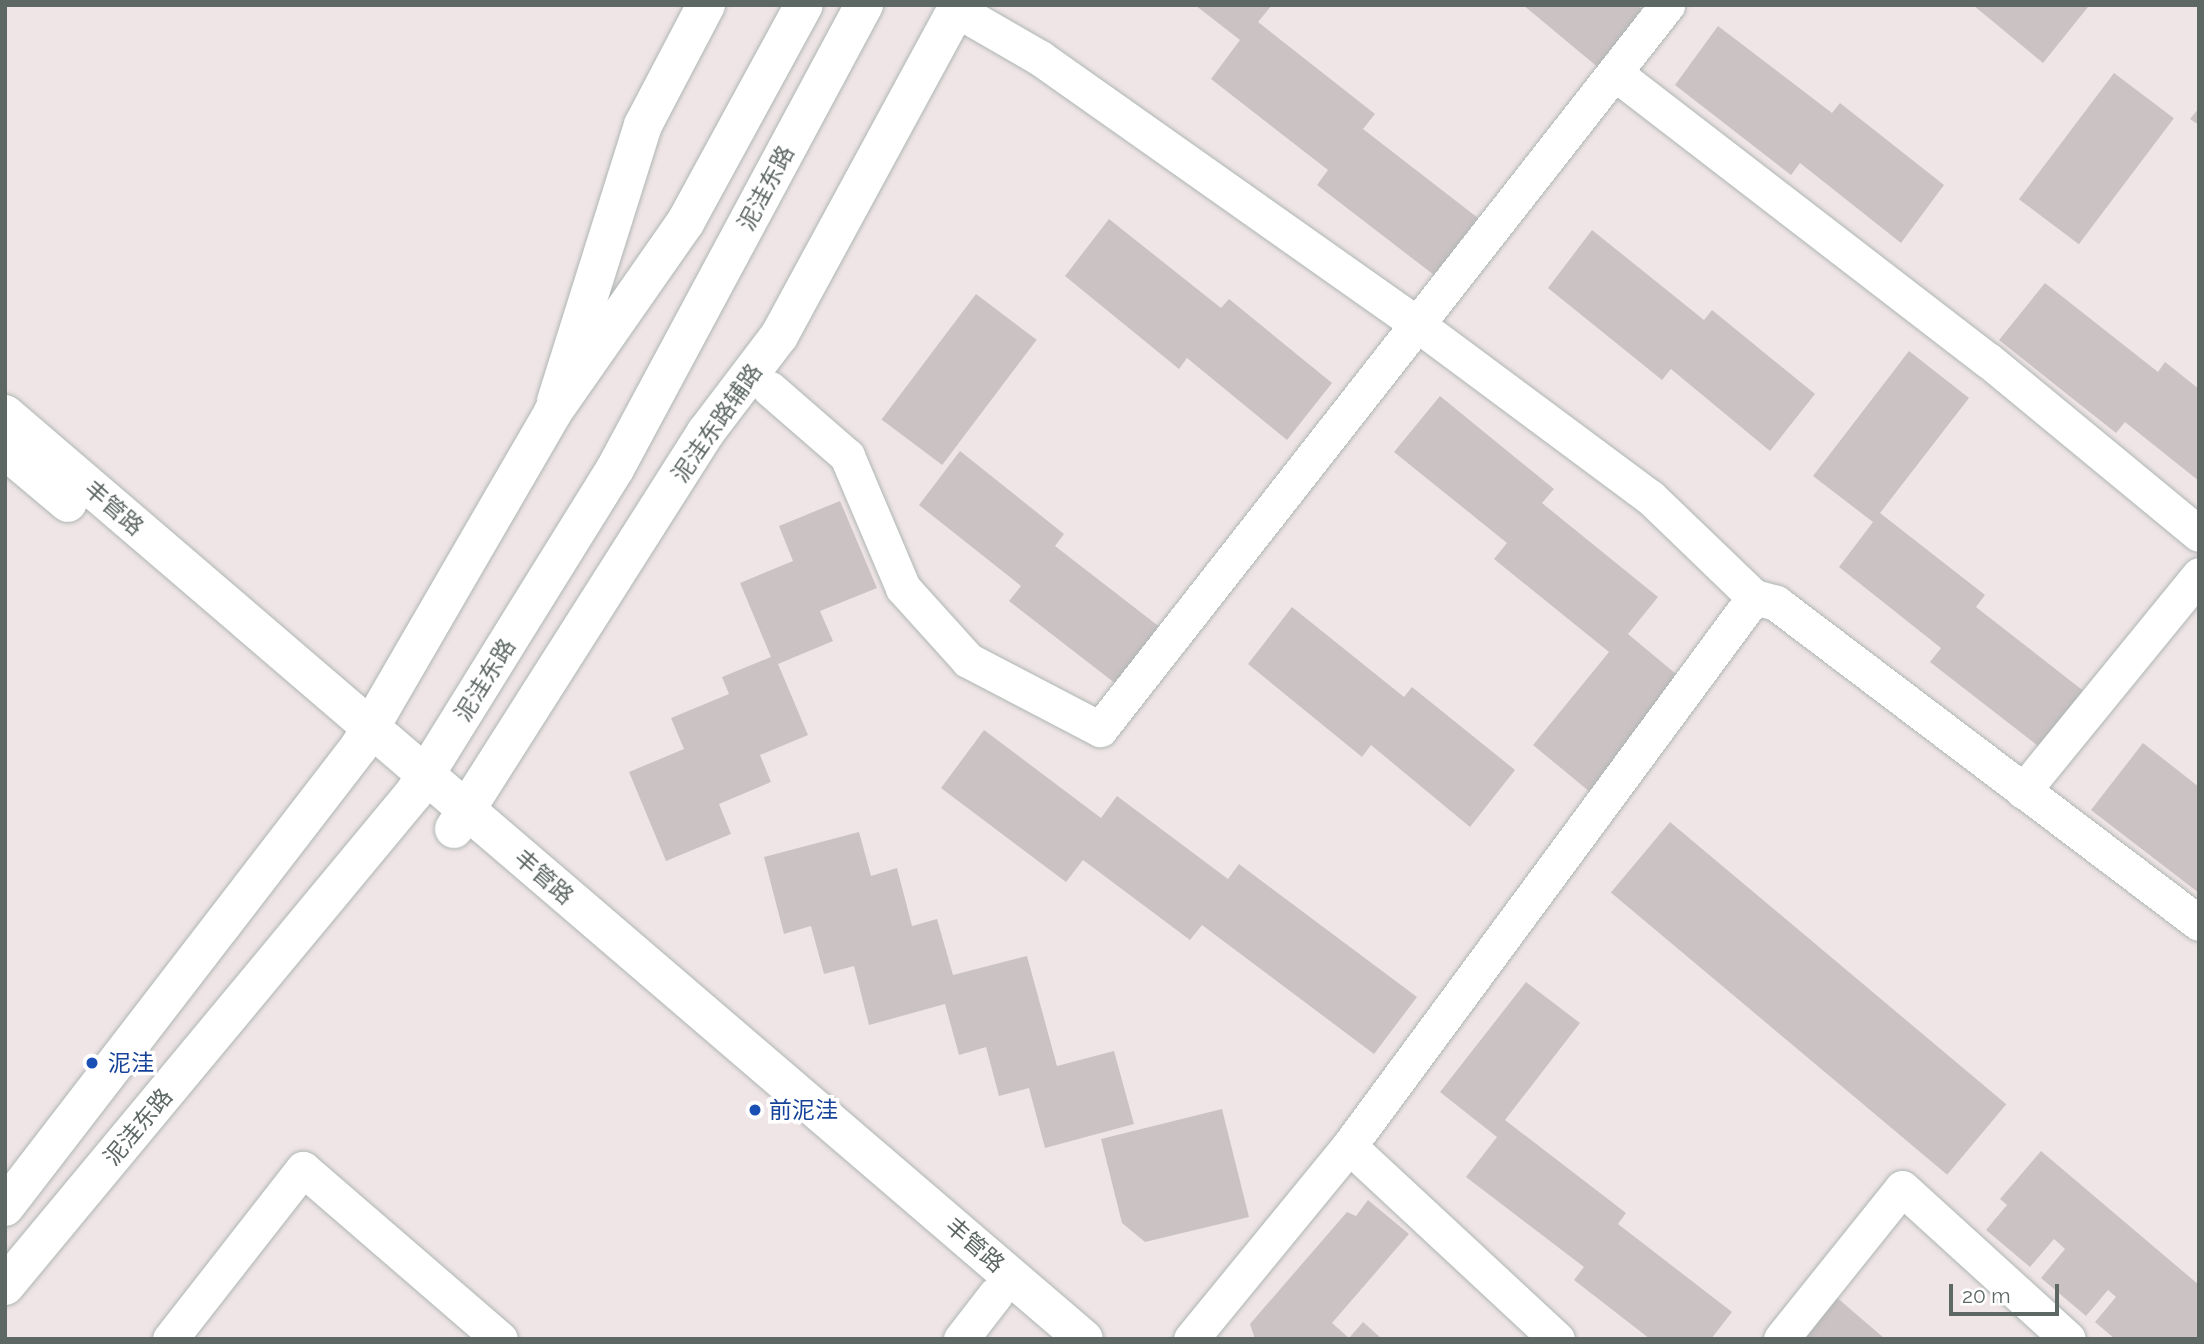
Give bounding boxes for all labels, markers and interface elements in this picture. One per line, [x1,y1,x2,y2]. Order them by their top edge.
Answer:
street label: 泥洼东路 [732,141,800,235]
street label: 泥洼东路辅路 [666,359,768,487]
street label: 丰管路 [79,475,149,541]
street label: 泥洼东路 [449,634,521,726]
street label: 丰管路 [509,844,579,910]
place label: 泥洼 [108,1049,154,1077]
marker: 泥洼 [82,1053,102,1073]
street label: 泥洼东路 [98,1083,178,1171]
place label: 前泥洼 [769,1096,838,1124]
marker: 前泥洼 [747,1102,763,1118]
street label: 丰管路 [940,1212,1010,1278]
scale bar [1952,1270,2062,1314]
text: 20 m [1962,1283,2010,1308]

